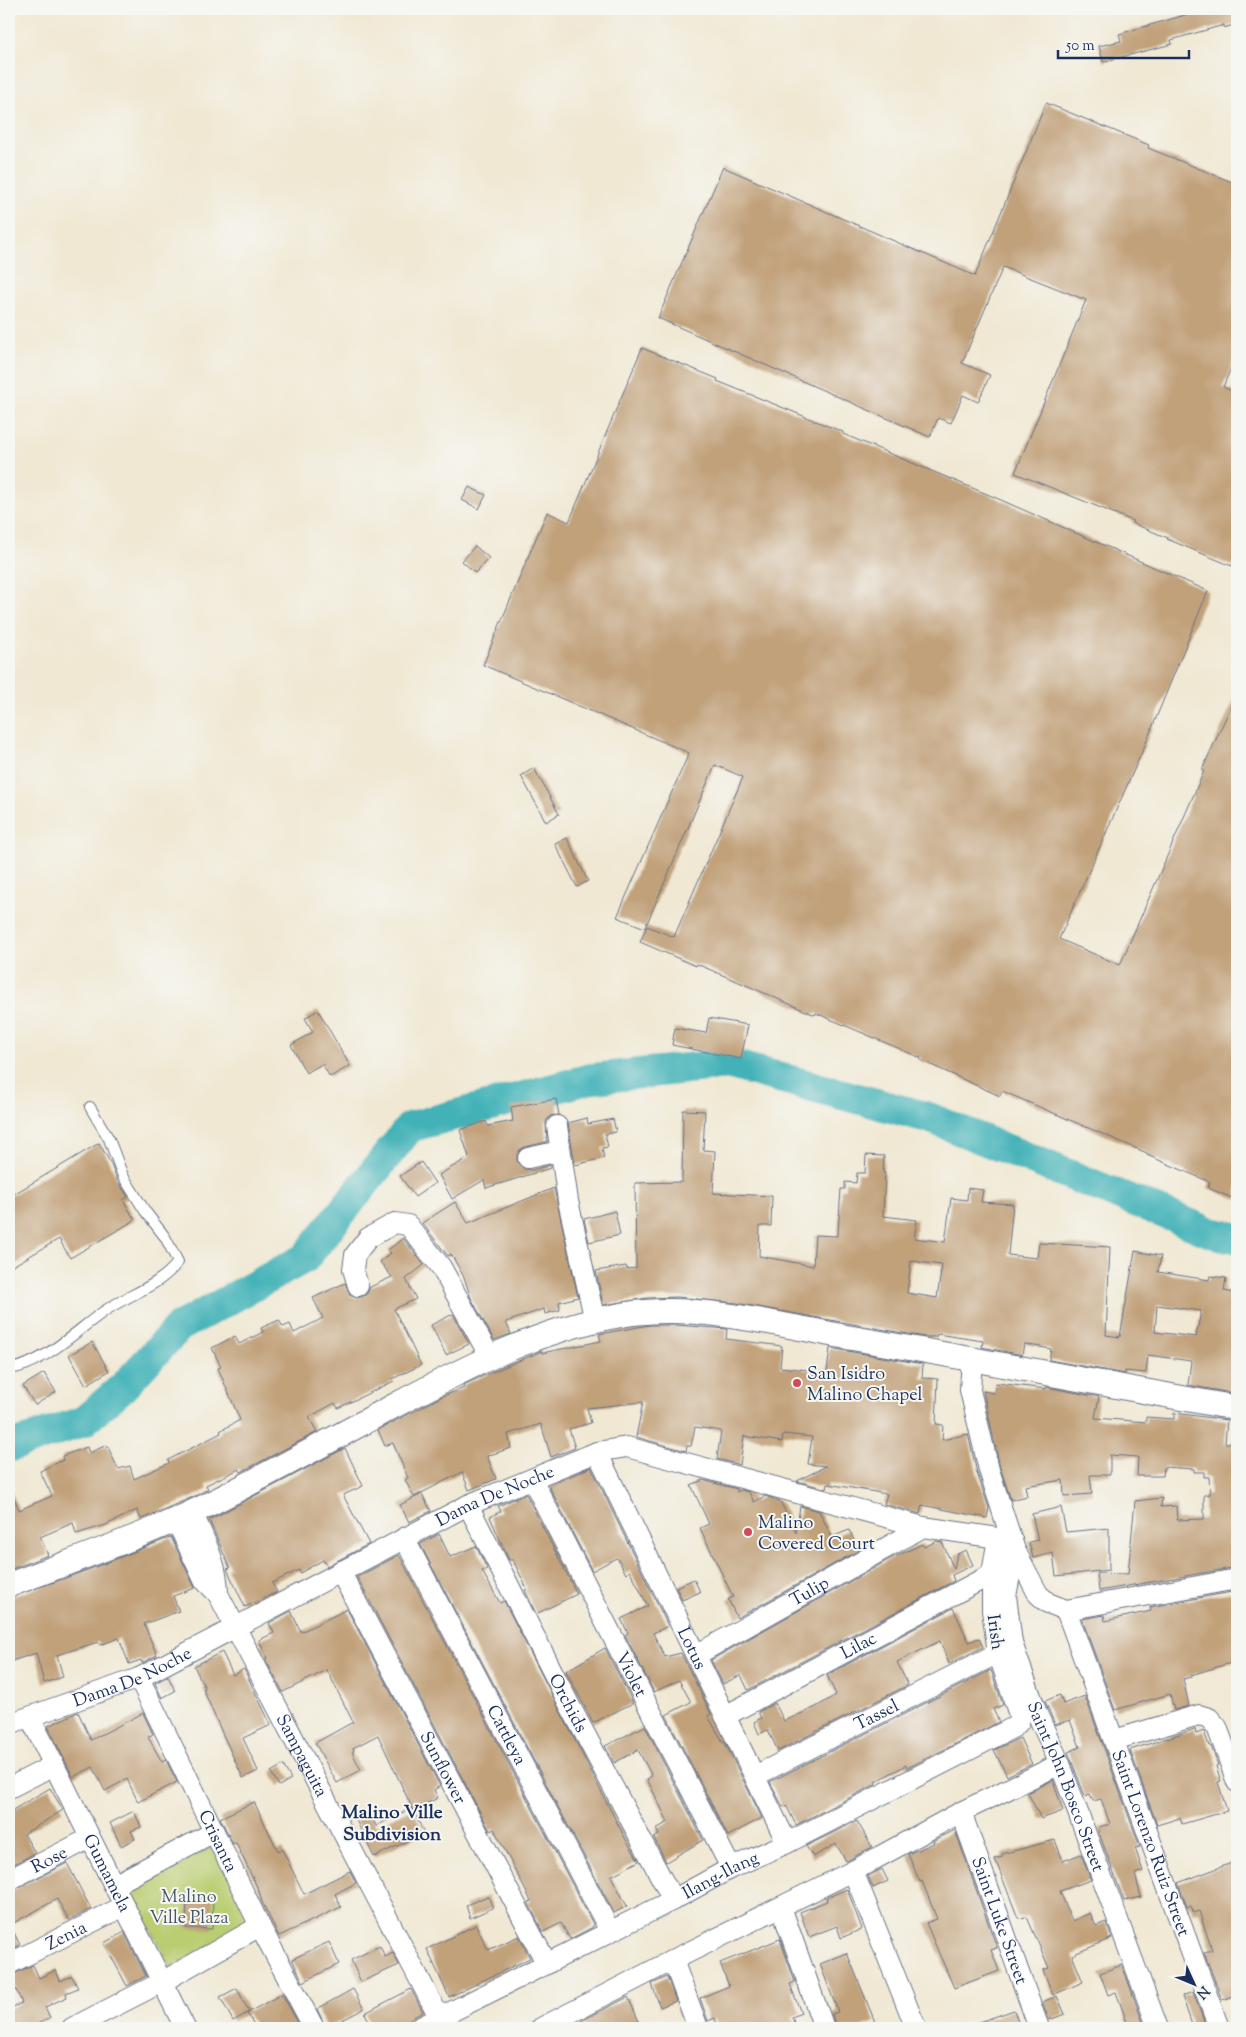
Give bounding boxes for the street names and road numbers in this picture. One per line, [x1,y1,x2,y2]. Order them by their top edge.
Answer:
street label: Dama De Noche [432,1460,559,1535]
street label: Tulip [786,1571,835,1614]
street label: Irish [979,1613,1009,1652]
street label: Lotus [669,1623,712,1675]
street label: Lilac [837,1627,882,1667]
street label: Dama De Noche [70,1641,197,1715]
street label: Violet [608,1648,652,1702]
street label: Orchids [541,1670,593,1738]
street label: Tassel [850,1694,904,1739]
street label: Saint John Bosco Street [1019,1698,1110,1876]
street label: Cattleya [479,1701,532,1770]
street label: Sampaguita [268,1710,333,1802]
street label: Sunflower [412,1727,472,1810]
street label: Saint Lorenzo Ruiz Street [1103,1747,1195,1940]
street label: Crisanta [190,1806,243,1877]
street label: Gumamela [75,1830,136,1917]
street label: Rose [27,1841,73,1881]
street label: Ilang-Ilang [678,1846,764,1907]
street label: Saint Luke Street [963,1853,1033,1988]
street label: Zenia [42,1916,92,1958]

